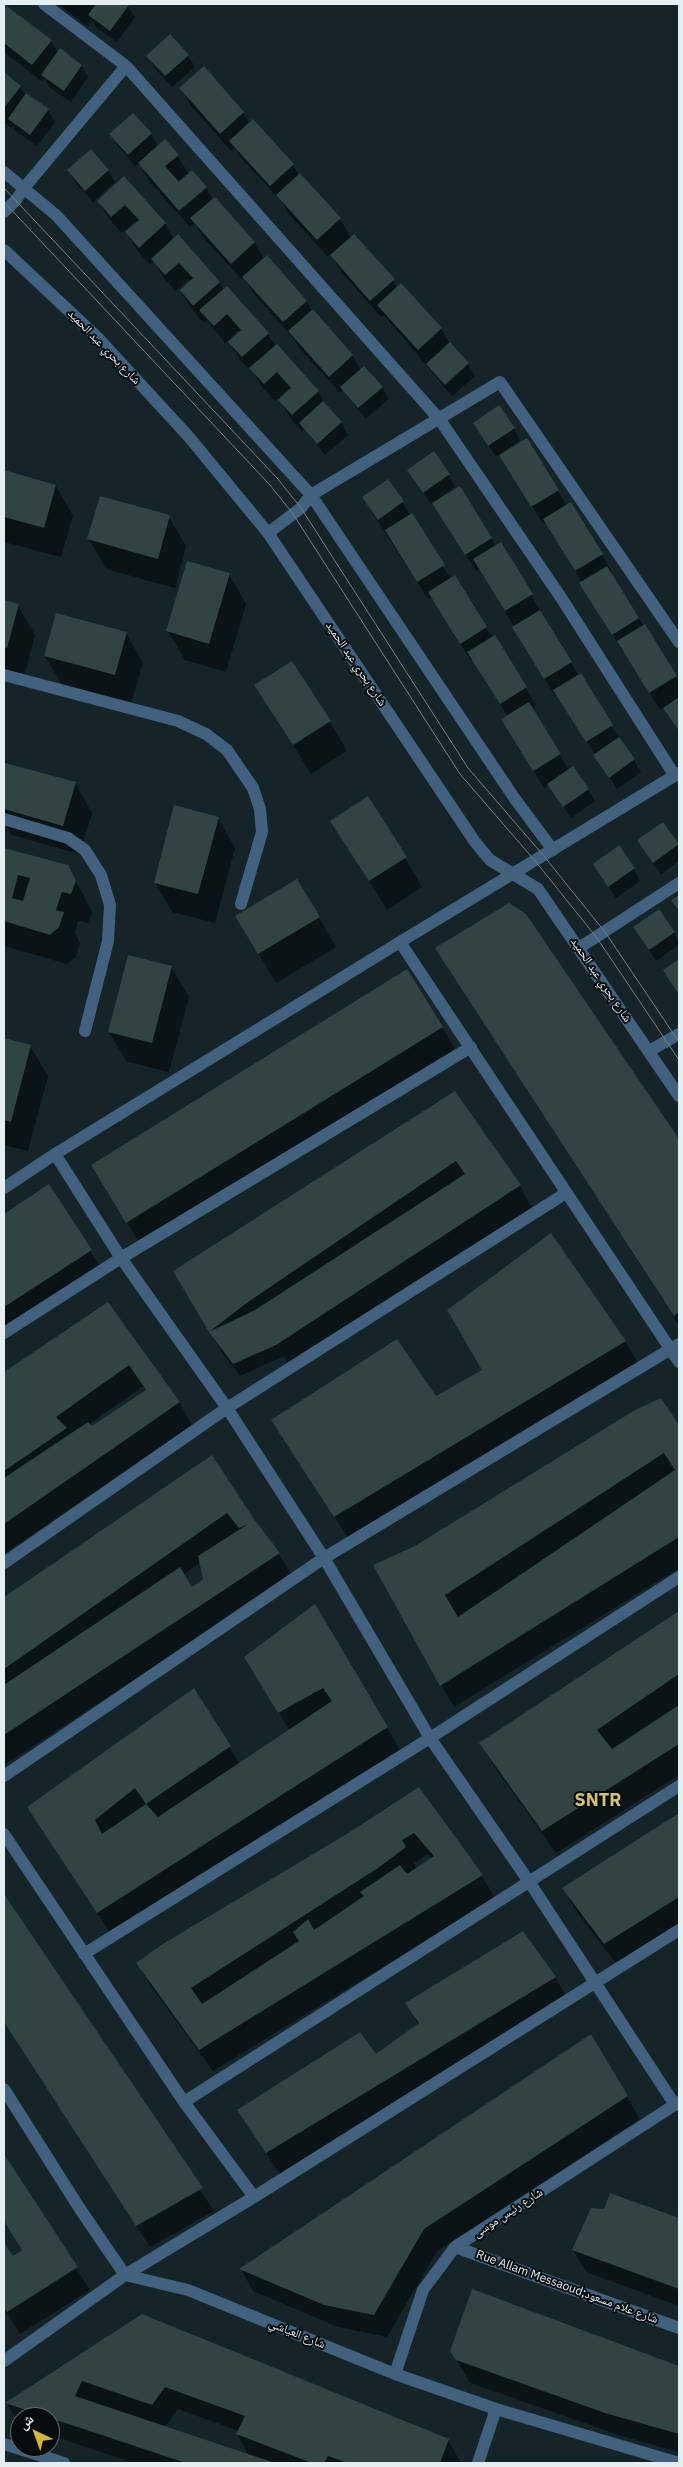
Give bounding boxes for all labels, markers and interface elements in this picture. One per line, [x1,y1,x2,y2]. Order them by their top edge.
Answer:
street label: شارع بحري عبد الحميد [65,307,143,387]
street label: شارع بحري عبد الحميد [322,619,390,709]
street label: شارع بحري عبد الحميد [567,935,635,1025]
district label: SNTR [575,1790,621,1812]
street label: شارع رئيس موسى [470,2185,546,2241]
street label: Rue Allam Messaoud;شارع علام مسعود [474,2247,660,2327]
street label: شارع العياشي [267,2316,327,2352]
north arrow [10,2407,60,2457]
text: ش [14,2410,37,2433]

